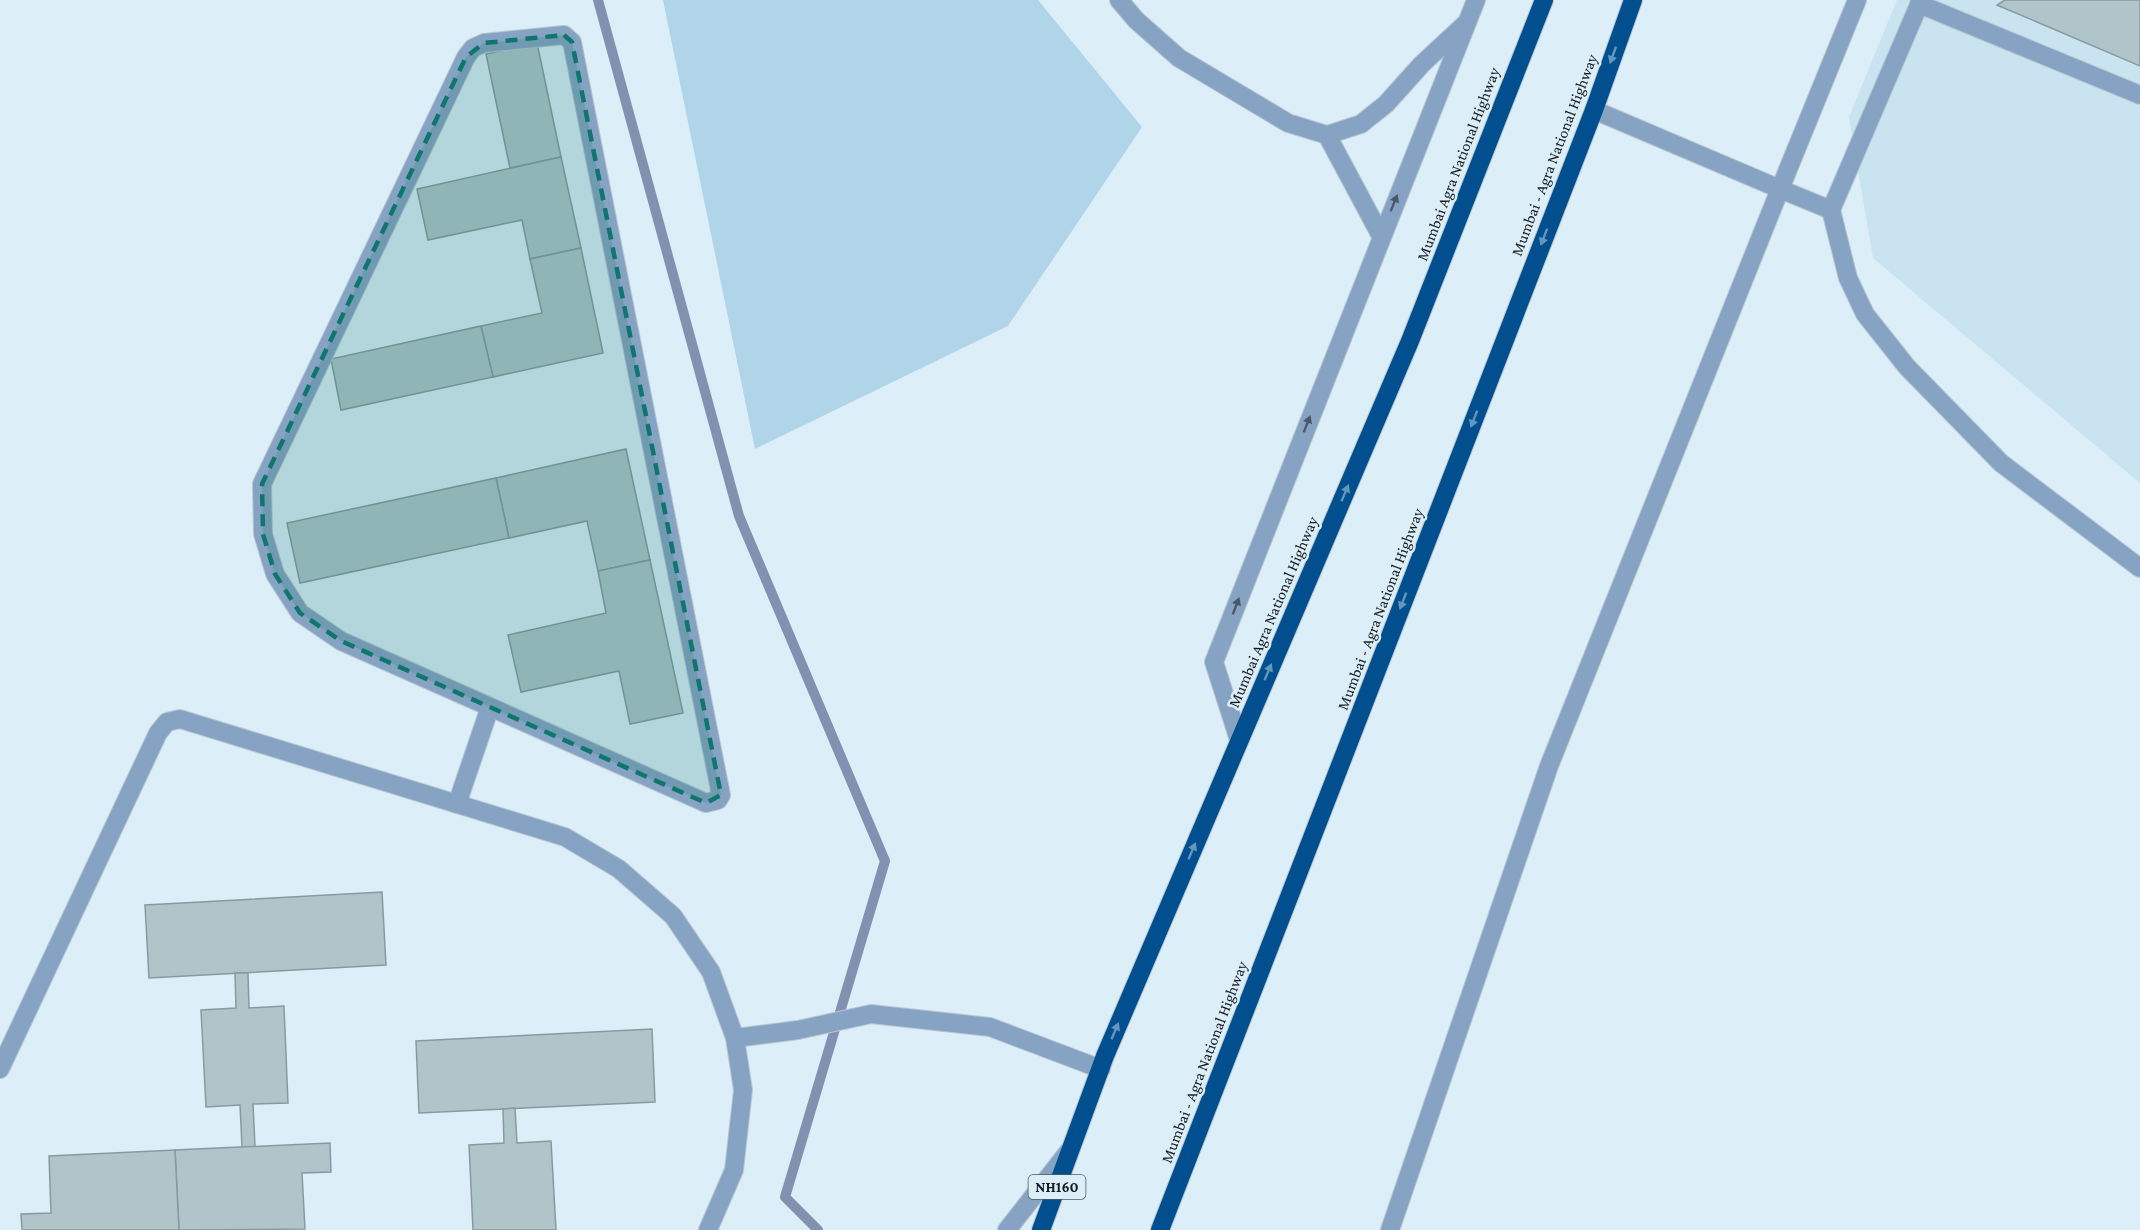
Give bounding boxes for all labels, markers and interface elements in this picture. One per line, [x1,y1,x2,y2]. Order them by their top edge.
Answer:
one-way arrow [1608,46,1618,64]
street label: Mumbai - Agra National Highway [1508,51,1602,259]
street label: Mumbai Agra National Highway [1413,64,1504,263]
one-way arrow [1389,194,1399,212]
one-way arrow [1539,229,1549,247]
one-way arrow [1469,411,1479,429]
one-way arrow [1303,415,1312,433]
one-way arrow [1340,483,1350,501]
street label: Mumbai - Agra National Highway [1334,505,1428,713]
street label: Mumbai Agra National Highway [1225,513,1322,710]
one-way arrow [1398,592,1408,610]
one-way arrow [1231,596,1241,614]
one-way arrow [1264,663,1273,681]
one-way arrow [1187,842,1197,860]
street label: Mumbai - Agra National Highway [1158,958,1252,1166]
one-way arrow [1111,1022,1120,1039]
road number: NH160 [1028,1175,1086,1199]

